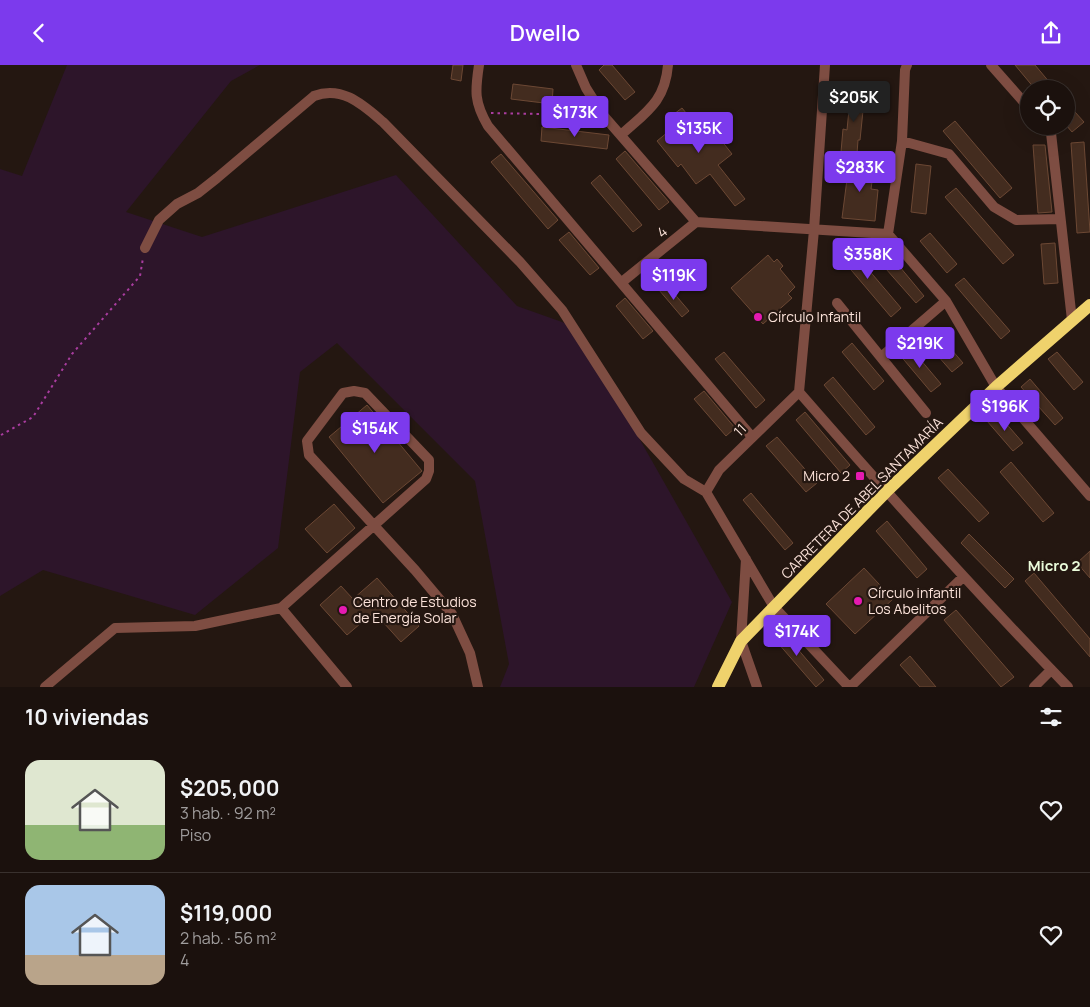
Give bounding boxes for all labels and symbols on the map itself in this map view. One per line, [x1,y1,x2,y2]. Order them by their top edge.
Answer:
pin: $205K [819,80,889,123]
pin: $173K [540,95,610,138]
pin: $135K [664,111,734,154]
pin: $283K [825,151,895,193]
street label: 4 [652,222,671,242]
pin: $358K [833,237,903,280]
pin: $119K [639,259,709,301]
place label: Círculo Infantil [768,307,861,326]
marker: Círculo Infantil [752,311,764,323]
pin: $219K [885,327,955,369]
pin: $196K [970,389,1040,432]
pin: $154K [340,411,410,454]
street label: CARRETERA DE ABEL SANTAMARÍA [777,413,947,583]
street label: 11 [729,419,750,440]
place label: Micro 2 [803,466,850,485]
marker: Micro 2 [854,470,866,482]
district label: Micro 2 [1028,555,1080,576]
place label: Círculo infantil Los Abelitos [868,583,961,618]
place label: Centro de Estudios de Energía Solar [353,592,477,627]
marker: Círculo infantil Los Abelitos [852,595,864,607]
marker: Centro de Estudios de Energía Solar [337,604,349,616]
pin: $174K [762,615,832,657]

